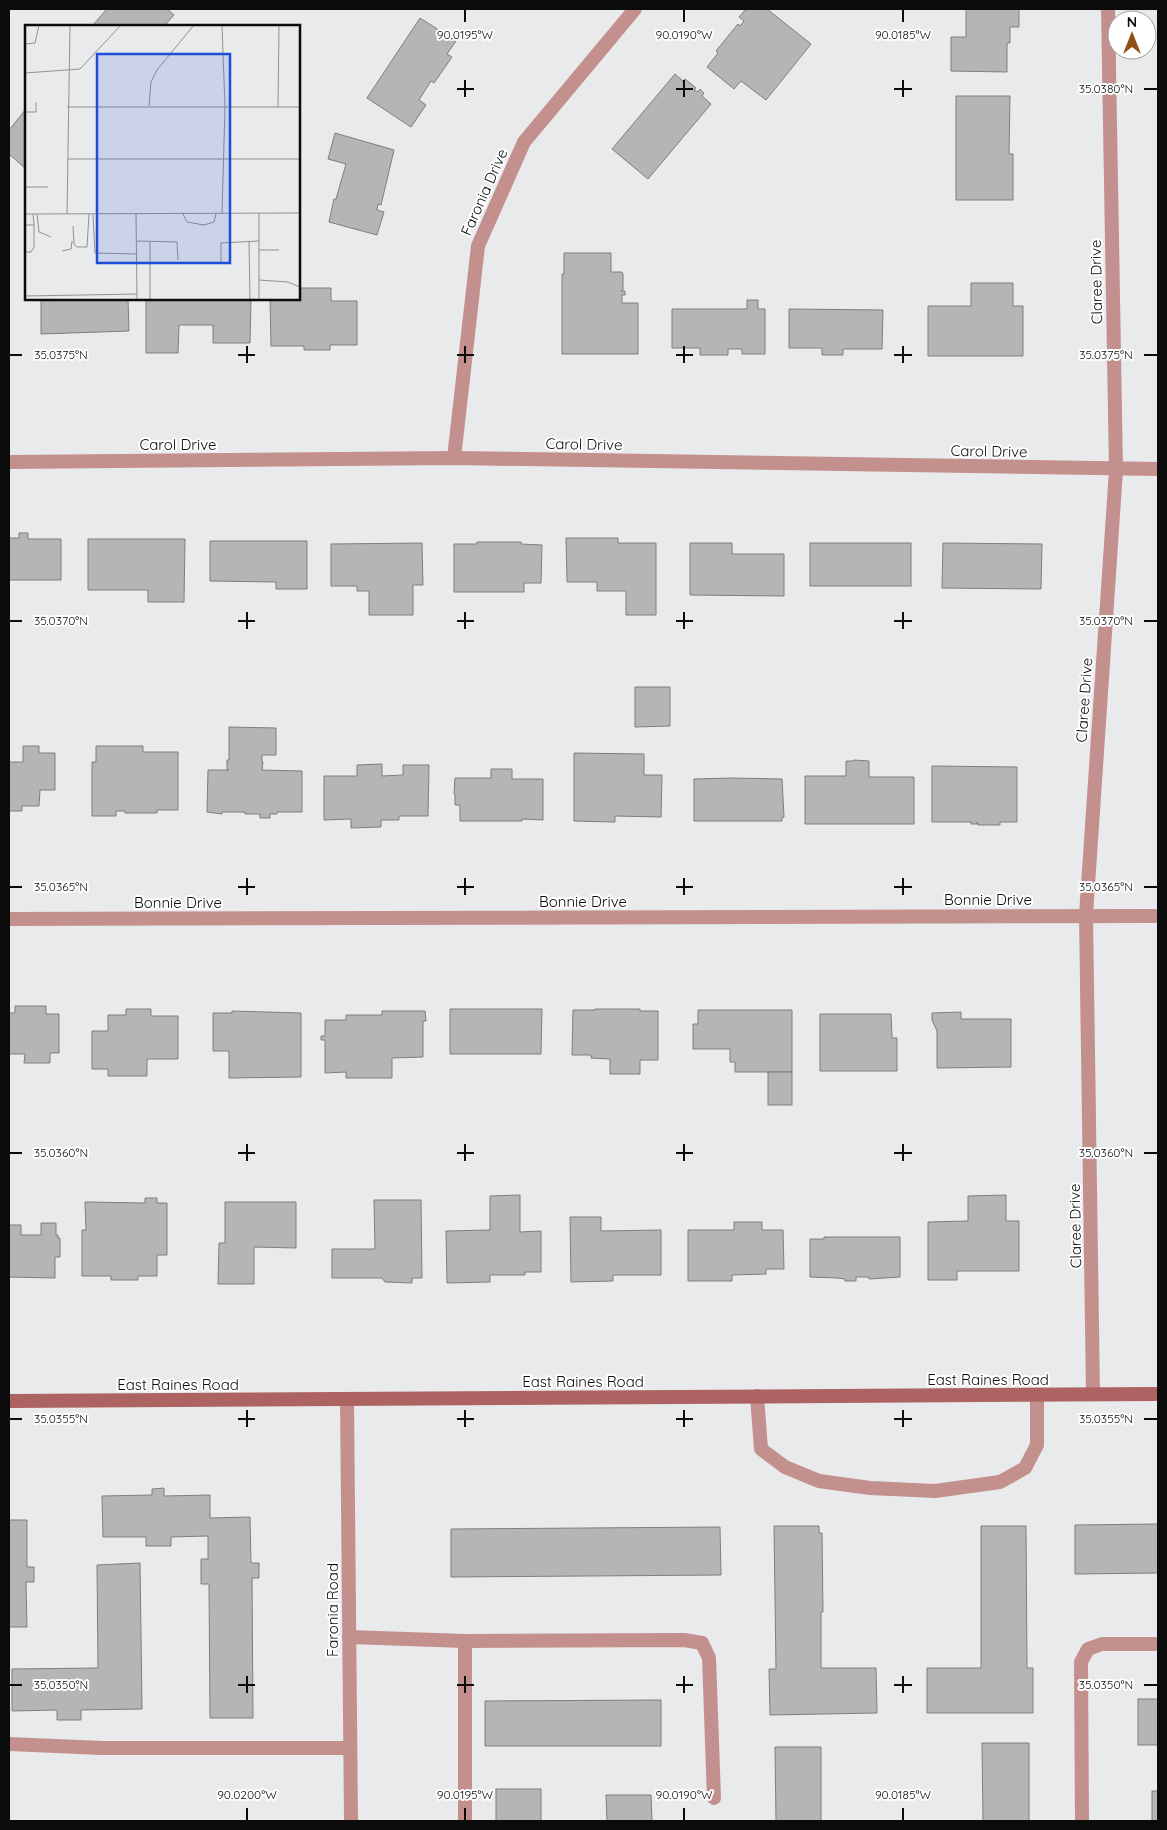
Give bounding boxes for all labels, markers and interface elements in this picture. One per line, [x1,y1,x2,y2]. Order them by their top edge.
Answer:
north arrow [1107,10,1157,60]
text: N [1127,13,1137,31]
inset map [25,25,300,300]
text: 90.0195°W [437,27,494,42]
text: 90.0190°W [655,27,713,42]
text: 90.0185°W [875,27,931,42]
text: 35.0380°N [1079,81,1133,96]
street label: Faronia Drive [456,146,512,238]
street label: Claree Drive [1086,239,1106,325]
text: 35.0375°N [34,347,88,362]
text: 35.0375°N [1079,347,1133,362]
street label: Carol Drive [545,434,623,454]
street label: Carol Drive [139,435,217,454]
street label: Carol Drive [950,441,1028,461]
text: 35.0370°N [34,613,88,628]
text: 35.0370°N [1079,613,1133,628]
street label: Claree Drive [1072,657,1096,743]
text: 35.0365°N [34,879,88,894]
text: 35.0365°N [1079,879,1133,894]
street label: Bonnie Drive [944,890,1032,909]
street label: Bonnie Drive [539,892,627,911]
street label: Bonnie Drive [134,893,222,912]
text: 35.0360°N [34,1145,88,1160]
text: 35.0360°N [1079,1145,1133,1160]
street label: Claree Drive [1065,1183,1085,1269]
street label: East Raines Road [927,1370,1049,1389]
street label: East Raines Road [522,1372,644,1391]
street label: East Raines Road [117,1375,239,1394]
text: 35.0355°N [34,1411,88,1426]
text: 35.0355°N [1079,1411,1133,1426]
street label: Faronia Road [323,1563,342,1657]
text: 35.0350°N [34,1677,88,1692]
text: 35.0350°N [1079,1677,1133,1692]
text: 90.0200°W [217,1787,277,1802]
text: 90.0195°W [437,1787,494,1802]
text: 90.0190°W [655,1787,713,1802]
text: 90.0185°W [875,1787,931,1802]

